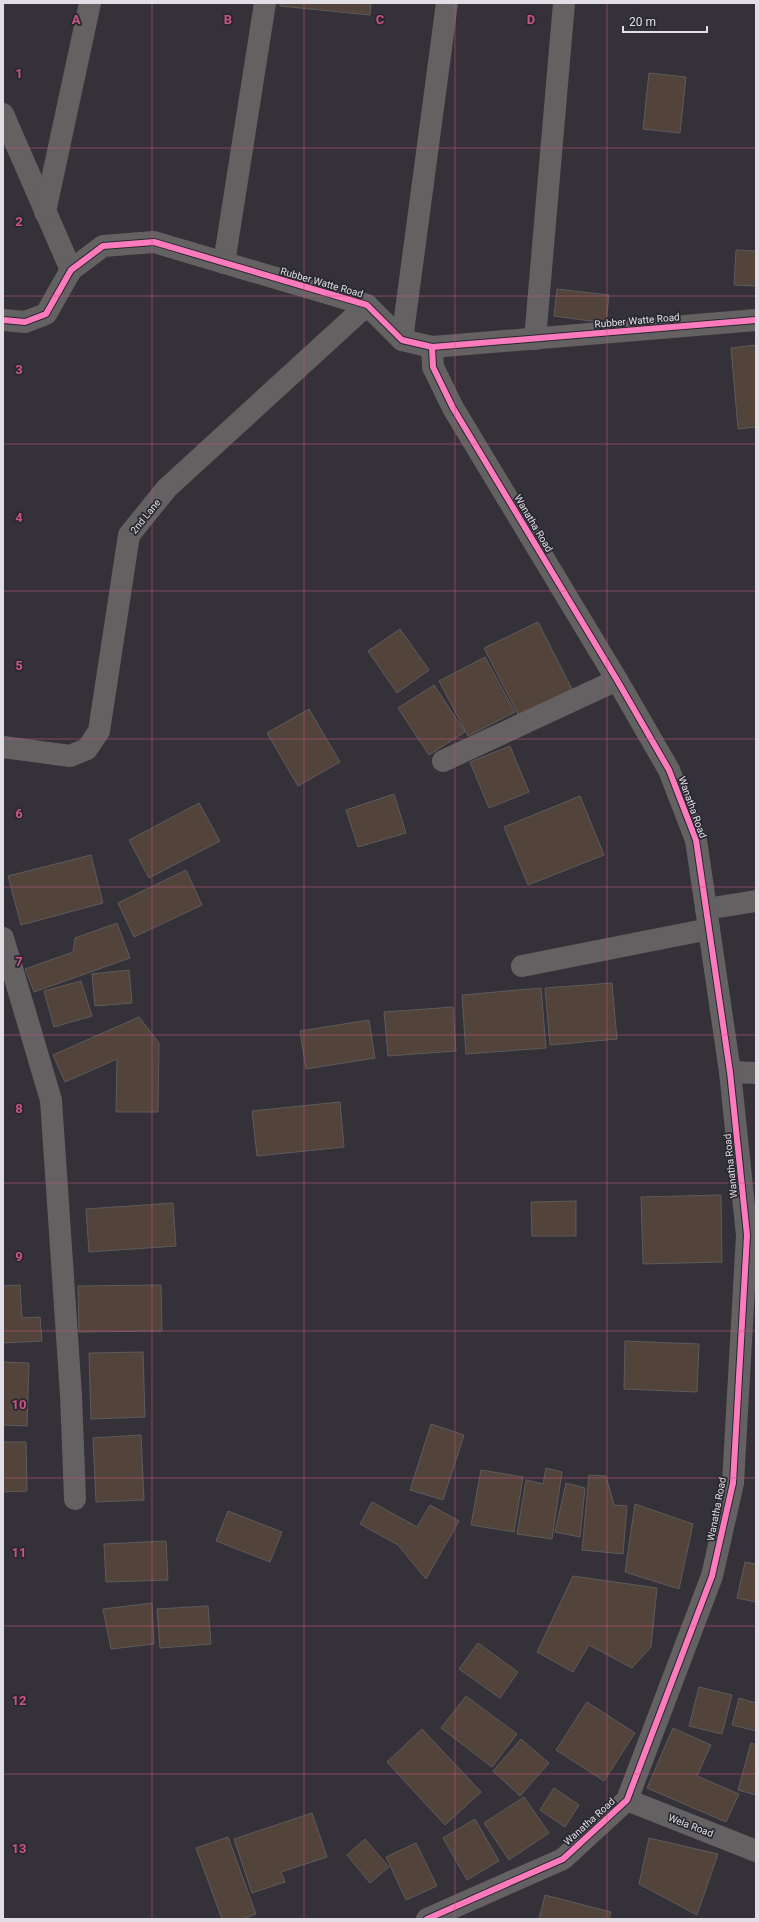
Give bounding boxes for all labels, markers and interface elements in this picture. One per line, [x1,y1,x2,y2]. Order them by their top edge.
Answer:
scale bar [623,8,707,34]
text: A [72,12,81,27]
text: B [224,12,232,27]
text: C [376,12,385,27]
text: D [527,12,535,27]
text: 20 m [629,15,656,29]
text: 1 [15,66,23,81]
text: 2 [15,214,23,229]
street label: Rubber Watte Road [279,265,364,300]
street label: Rubber Watte Road [594,311,680,330]
text: 3 [15,362,23,377]
street label: Wanatha Road [512,493,555,554]
street label: 2nd Lane [128,497,163,536]
text: 4 [15,510,23,525]
text: 5 [15,658,23,673]
street label: Wanatha Road [676,775,709,839]
text: 6 [15,806,23,821]
text: 7 [15,954,23,969]
text: 8 [15,1101,23,1116]
street label: Wanatha Road [722,1133,739,1199]
text: 9 [15,1249,23,1264]
text: 10 [12,1397,26,1412]
street label: Wanatha Road [705,1476,728,1542]
text: 11 [12,1545,26,1560]
text: 12 [12,1693,26,1708]
street label: Wanatha Road [562,1796,617,1847]
street label: Wela Road [667,1812,715,1839]
text: 13 [12,1841,26,1856]

